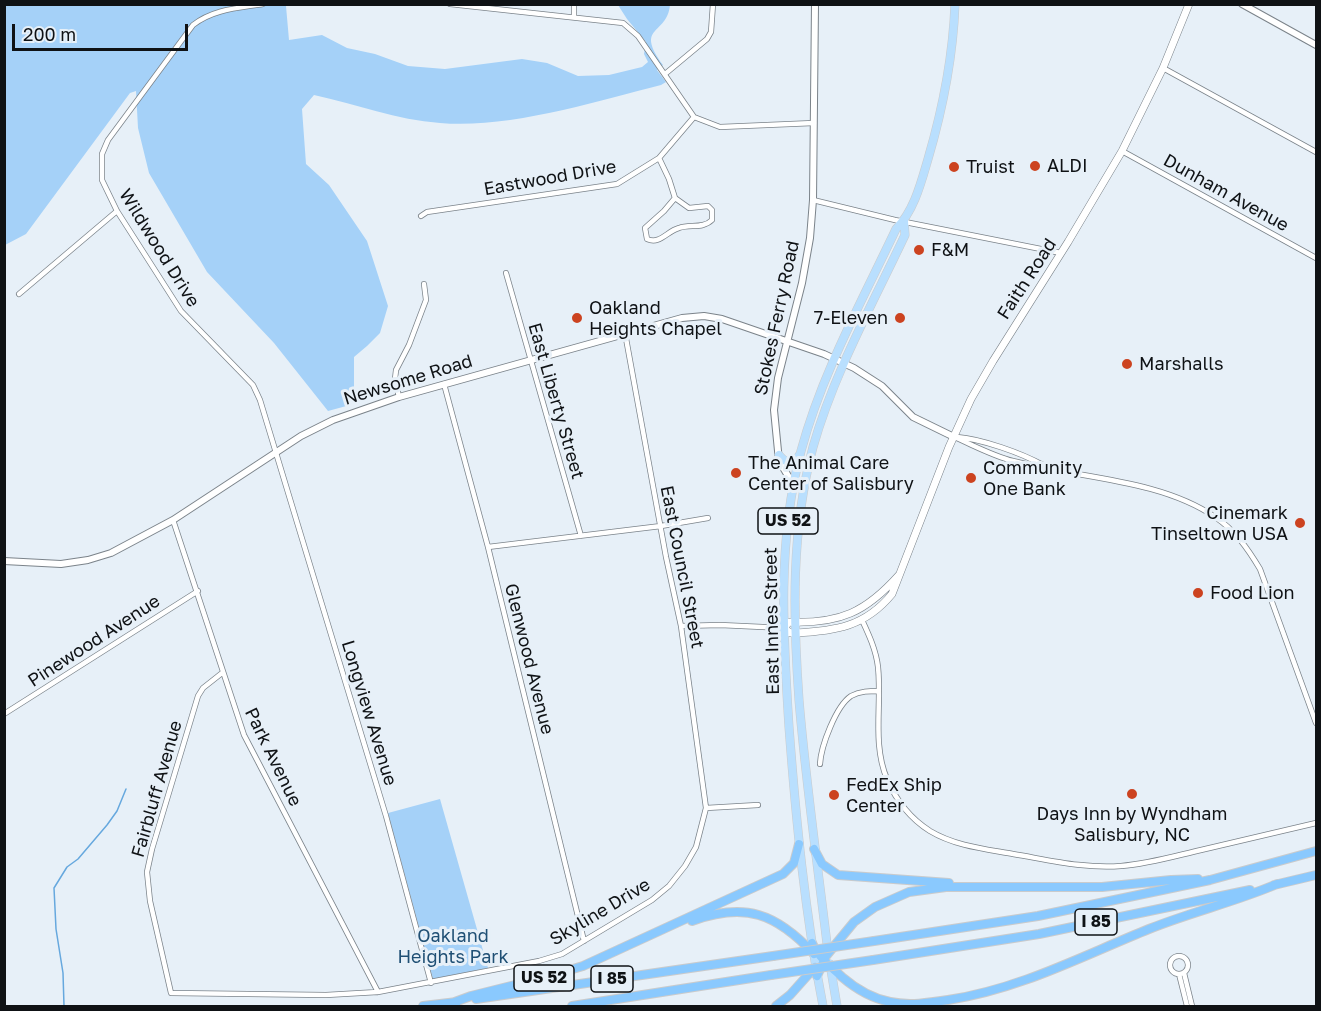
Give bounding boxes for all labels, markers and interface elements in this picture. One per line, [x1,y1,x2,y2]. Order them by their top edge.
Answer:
scale bar [15,12,190,50]
text: 200 m [23,23,76,45]
street label: Dunham Avenue [1160,150,1292,236]
place label: ALDI [1047,155,1088,177]
street label: Eastwood Drive [482,156,618,200]
place label: Truist [966,156,1015,178]
marker: ALDI [1028,159,1042,173]
marker: Truist [947,160,961,174]
street label: Wildwood Drive [114,185,204,311]
street label: Faith Road [993,234,1061,324]
street label: Stokes Ferry Road [750,239,804,397]
place label: F&M [931,239,969,261]
marker: F&M [912,243,926,257]
place label: Oakland Heights Chapel [589,297,722,340]
place label: 7-Eleven [814,307,888,329]
marker: Oakland Heights Chapel [570,311,584,325]
marker: 7-Eleven [893,311,907,325]
street label: East Liberty Street [523,320,589,482]
street label: Newsome Road [341,350,475,410]
place label: Marshalls [1139,353,1224,375]
marker: Marshalls [1120,357,1134,371]
place label: The Animal Care Center of Salisbury [748,452,914,494]
place label: Community One Bank [983,457,1082,500]
marker: The Animal Care Center of Salisbury [729,466,743,480]
marker: Community One Bank [964,471,978,485]
street label: East Council Street [656,484,708,650]
place label: Cinemark Tinseltown USA [1151,502,1288,544]
road number: US 52 [758,508,818,534]
marker: Cinemark Tinseltown USA [1293,516,1307,530]
street label: East Innes Street [760,547,784,695]
street label: Glenwood Avenue [500,581,558,737]
place label: Food Lion [1210,582,1295,604]
marker: Food Lion [1191,586,1205,600]
street label: Pinewood Avenue [24,590,164,692]
street label: Longview Avenue [337,638,401,788]
street label: Park Avenue [240,704,306,810]
street label: Fairbluff Avenue [127,718,187,860]
place label: FedEx Ship Center [846,774,942,816]
marker: Days Inn by Wyndham Salisbury, NC [1125,787,1139,801]
marker: FedEx Ship Center [827,788,841,802]
place label: Days Inn by Wyndham Salisbury, NC [1037,803,1227,846]
street label: Skyline Drive [546,874,654,950]
road number: I 85 [1075,909,1117,935]
park label: Oakland Heights Park [397,925,509,968]
road number: US 52 [514,965,574,991]
road number: I 85 [591,966,633,992]

